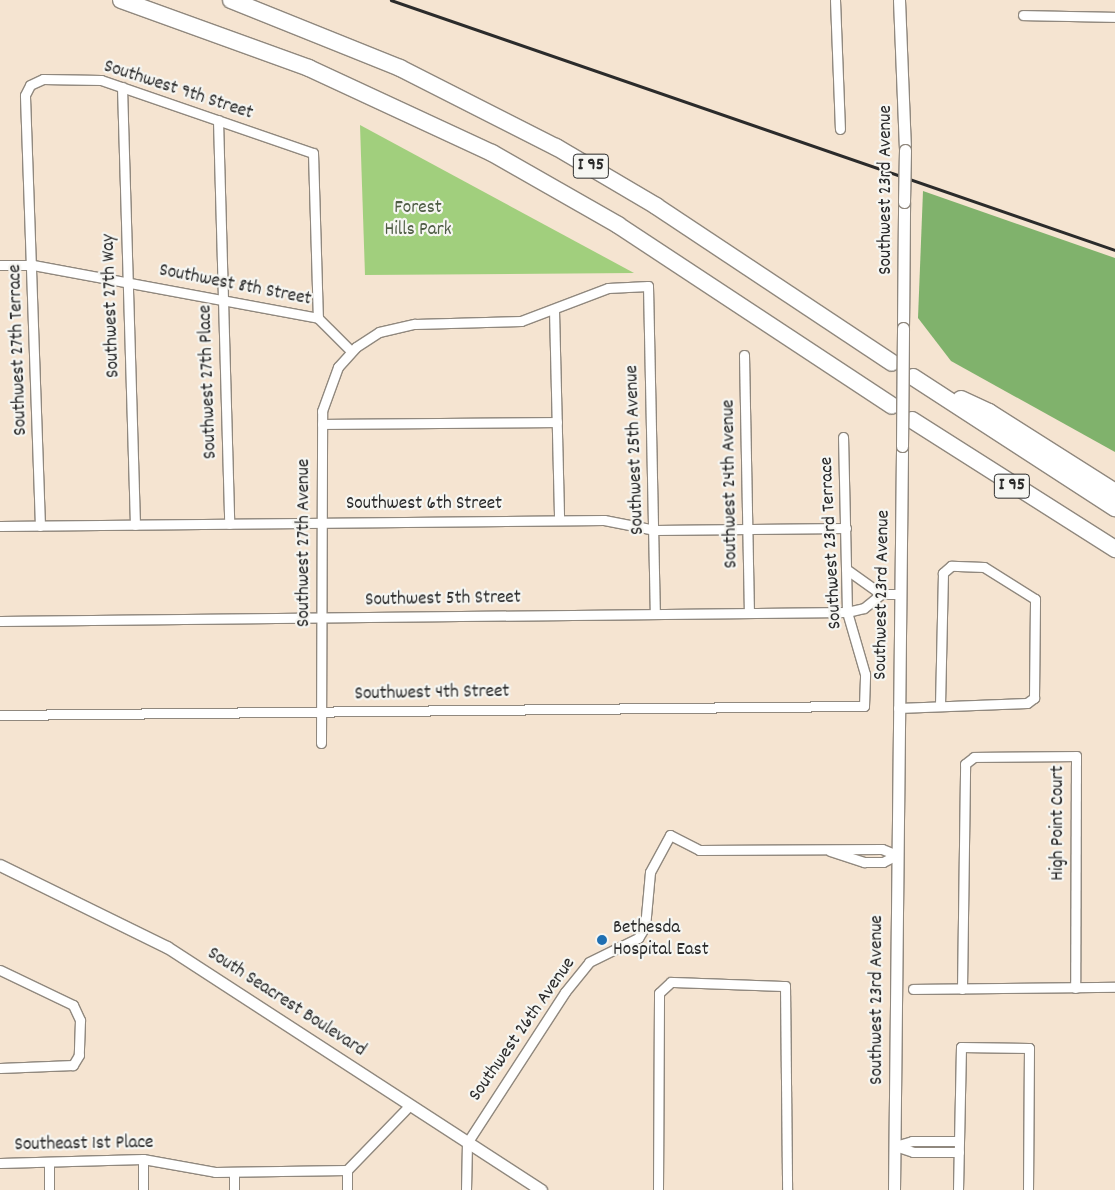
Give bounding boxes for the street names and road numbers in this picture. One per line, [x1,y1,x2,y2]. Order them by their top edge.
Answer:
street label: Southwest 9th Street [100,56,256,126]
street label: Southwest 23rd Avenue [876,105,898,275]
road number: I 95 [572,150,610,182]
street label: Southwest 27th Way [98,234,126,378]
street label: Southwest 8th Street [157,260,313,312]
street label: Southwest 27th Terrace [5,264,33,436]
street label: Southwest 27th Place [195,304,223,460]
street label: Southwest 25th Avenue [622,365,650,535]
street label: Southwest 24th Avenue [718,399,744,569]
street label: Southwest 23rd Terrace [816,456,848,630]
street label: Southwest 27th Avenue [294,459,316,627]
road number: I 95 [993,471,1031,502]
street label: Southwest 6th Street [346,494,502,516]
street label: Southwest 23rd Avenue [870,510,896,680]
street label: Southwest 5th Street [365,587,521,613]
street label: Southwest 4th Street [354,681,510,707]
street label: High Point Court [1048,765,1070,881]
street label: Southwest 23rd Avenue [867,915,889,1085]
street label: South Seacrest Boulevard [202,943,370,1063]
street label: Southwest 26th Avenue [465,954,581,1106]
street label: Southeast 1st Place [14,1132,154,1158]

